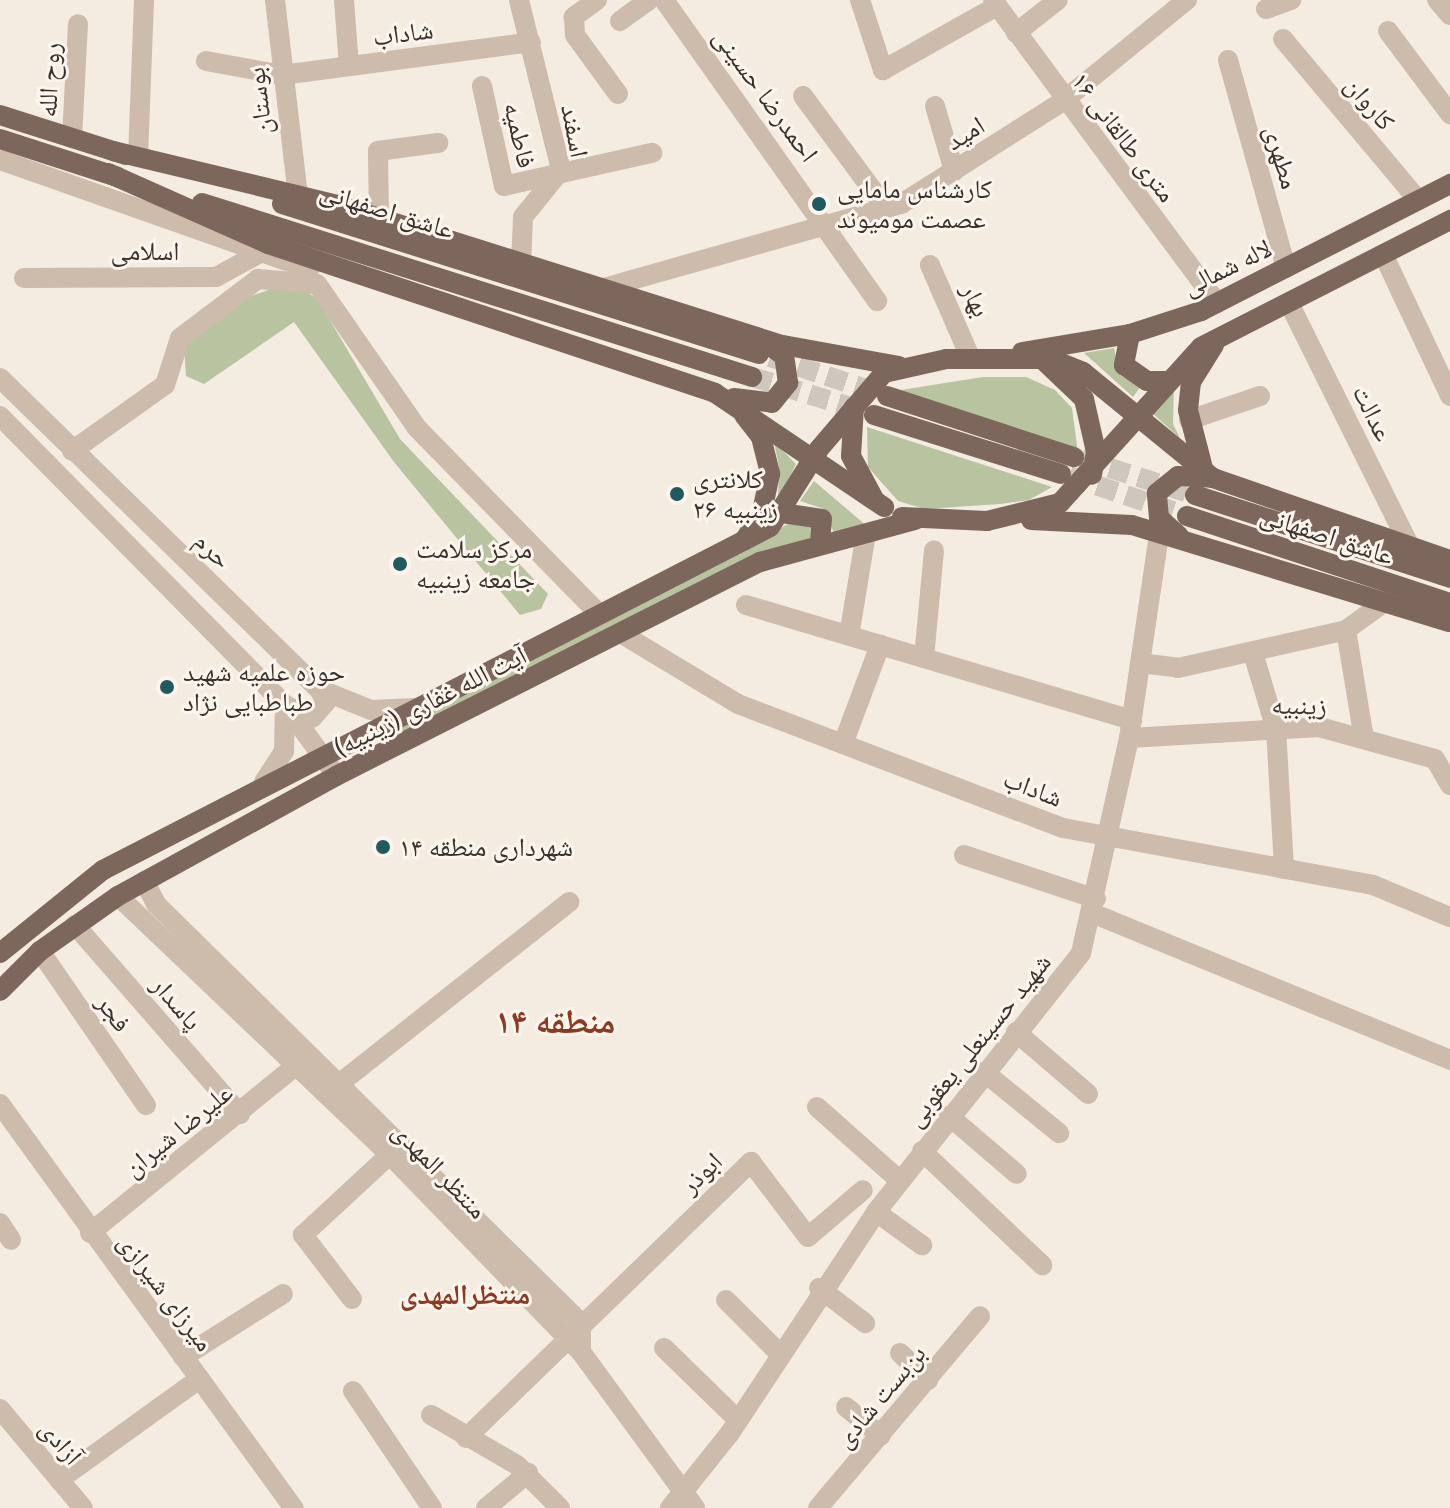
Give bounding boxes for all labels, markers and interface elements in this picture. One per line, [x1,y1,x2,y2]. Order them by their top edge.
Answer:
street label: شاداب [371,14,435,52]
street label: احمدرضا حسینی [707,22,825,168]
street label: روح الله [31,42,67,118]
street label: بوستان [239,66,279,136]
street label: ۱۶ متری طالقانی [1065,66,1183,208]
street label: کاروان [1338,70,1402,136]
street label: فاطمیه [497,99,543,171]
street label: اسفند [555,102,595,160]
street label: امید [940,109,990,157]
street label: مطهری [1258,122,1306,192]
place label: کارشناس مامایی عصمت مومیوند [837,173,992,234]
street label: عاشق اصفهانی [316,175,458,245]
marker: کارشناس مامایی عصمت مومیوند [808,193,830,215]
street label: لاله شمالی [1178,232,1276,302]
street label: اسلامی [111,235,179,267]
street label: بهار [955,278,997,322]
street label: عدالت [1346,380,1400,446]
place label: کلانتری ۲۶ زینبیه [693,463,778,524]
marker: کلانتری ۲۶ زینبیه [668,485,686,503]
street label: عاشق اصفهانی [1257,499,1397,571]
street label: حرم [188,525,238,575]
place label: مرکز سلامت جامعه زینبیه [416,533,535,594]
marker: مرکز سلامت جامعه زینبیه [391,555,409,573]
street label: آیت الله غفاری (زینبیه) [328,639,532,763]
place label: حوزه علمیه شهید طباطبایی نژاد [183,656,345,718]
marker: حوزه علمیه شهید طباطبایی نژاد [158,678,176,696]
street label: زینبیه [1271,689,1327,721]
street label: شاداب [999,763,1067,813]
place label: شهرداری منطقه ۱۴ [399,831,573,863]
marker: شهرداری منطقه ۱۴ [374,838,392,856]
street label: شهید حسینعلی یعقوبی [899,947,1057,1133]
street label: پاسدار [145,970,209,1036]
street label: فجر [90,988,138,1038]
district label: منطقه ۱۴ [495,1002,615,1042]
street label: علیرضا شیران [117,1077,239,1183]
street label: منتظر المهدی [386,1115,494,1225]
street label: ابوذر [674,1146,728,1200]
street label: میرزای شیرازی [112,1227,220,1357]
district label: منتظرالمهدی [400,1277,530,1311]
street label: بن‌بست شادی [828,1338,932,1454]
street label: آزادی [33,1413,89,1471]

